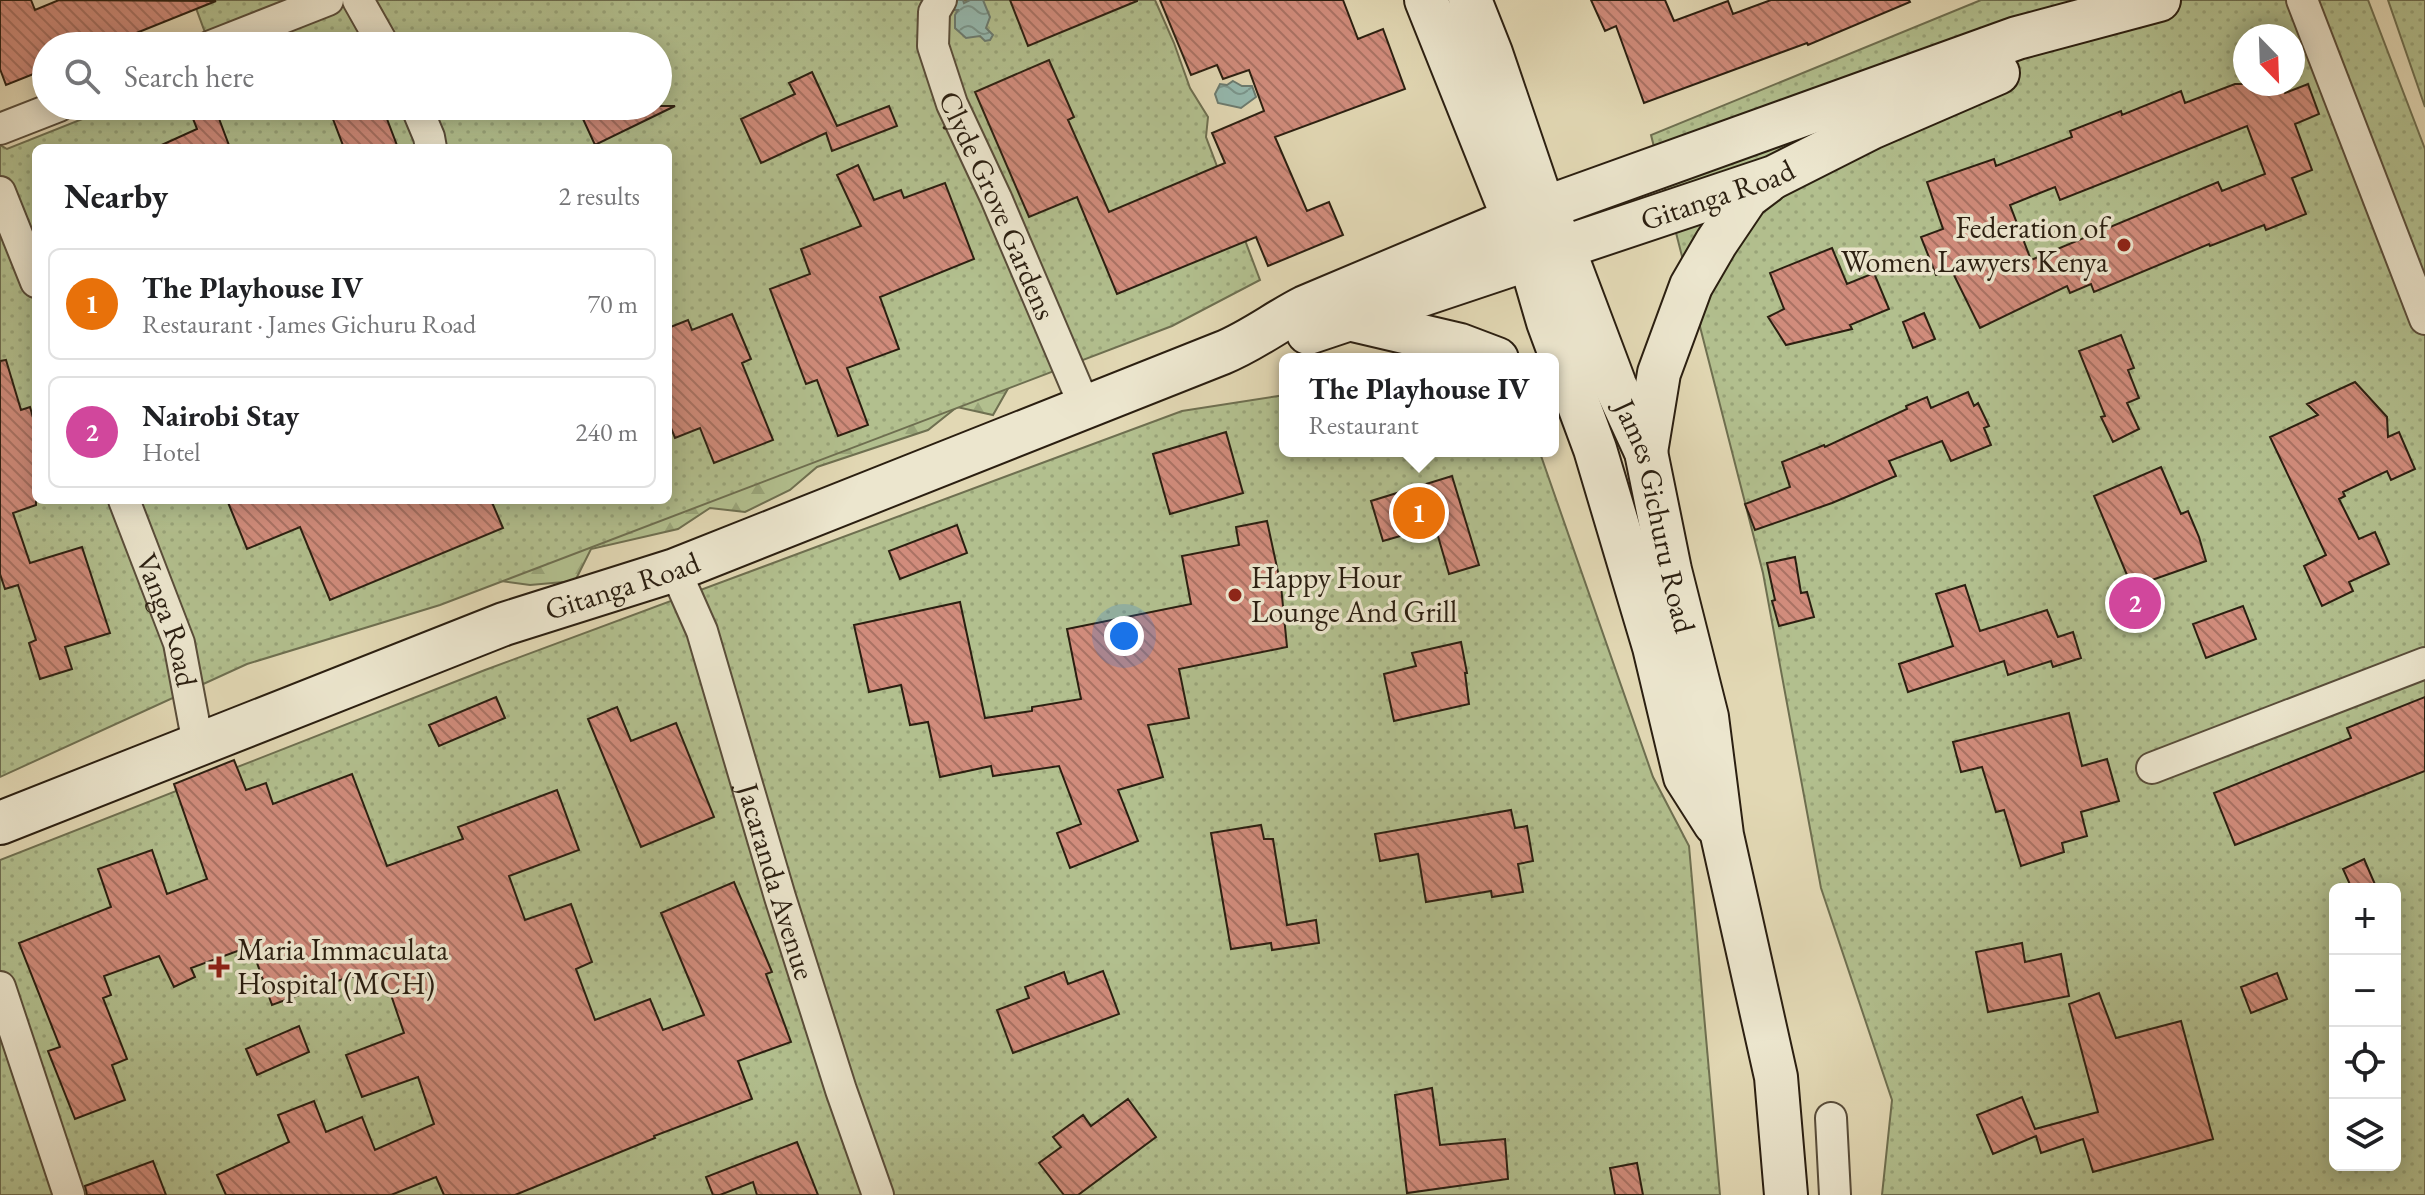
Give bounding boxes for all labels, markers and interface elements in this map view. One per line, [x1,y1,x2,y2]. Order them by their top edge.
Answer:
north arrow [2233,24,2305,96]
search box [32,32,672,120]
icon: search [60,54,104,98]
text: Search here [124,57,254,96]
street label: Clyde Grove Gardens [930,86,1066,326]
street label: Gitanga Road [1635,149,1802,239]
text: Nearby [64,174,168,218]
text: 2 results [559,179,640,213]
place label: Federation of Women Lawyers Kenya [1841,208,2111,281]
marker: Federation of Women Lawyers Kenya [2115,236,2133,254]
text: The Playhouse IV [142,268,363,307]
text: 1 [85,287,99,321]
text: 70 m [588,287,638,321]
text: Restaurant · James Gichuru Road [142,307,476,341]
popup [1279,353,1559,457]
text: The Playhouse IV [1308,369,1530,408]
street label: James Gichuru Road [1604,390,1705,638]
text: Nairobi Stay [142,396,299,435]
text: Restaurant [1308,408,1419,442]
text: 2 [85,415,99,449]
text: 240 m [575,415,638,449]
text: Hotel [142,435,200,469]
pin: 1 [1393,483,1445,543]
street label: Gitanga Road [540,542,706,629]
street label: Vanga Road [127,547,207,691]
place label: Happy Hour Lounge And Grill [1251,558,1457,631]
pin: 2 [2109,573,2161,633]
marker: Happy Hour Lounge And Grill [1226,586,1244,604]
your location [1104,616,1144,656]
street label: Jacaranda Avenue [728,776,825,984]
map controls [2329,883,2401,1171]
button: + [2329,883,2401,955]
place label: Maria Immaculata Hospital (MCH) [237,930,448,1003]
button: − [2329,955,2401,1027]
marker: Maria Immaculata Hospital (MCH) [208,956,230,978]
button: locate [2329,1027,2401,1099]
button: layers [2329,1099,2401,1171]

